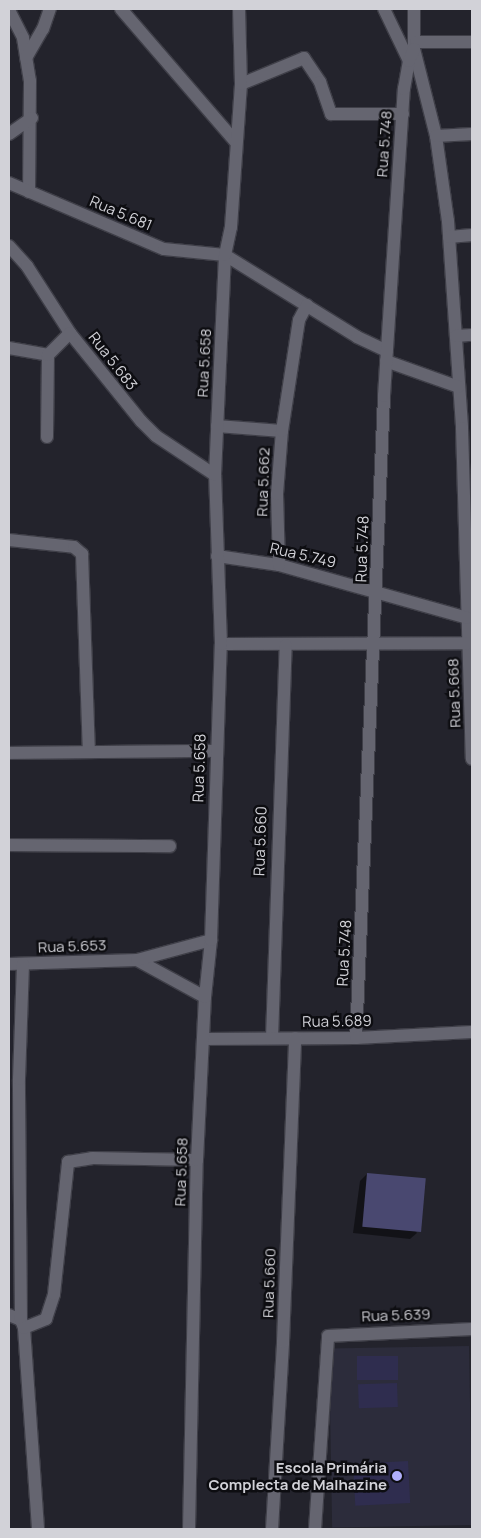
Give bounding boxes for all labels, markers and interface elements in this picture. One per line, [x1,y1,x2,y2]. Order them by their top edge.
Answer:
street label: Rua 5.748 [373,110,395,178]
street label: Rua 5.681 [87,192,155,234]
street label: Rua 5.683 [85,328,141,394]
street label: Rua 5.658 [193,328,215,398]
street label: Rua 5.662 [253,447,273,517]
street label: Rua 5.748 [352,515,372,583]
street label: Rua 5.749 [268,539,338,571]
street label: Rua 5.668 [444,658,464,728]
street label: Rua 5.658 [189,733,209,803]
street label: Rua 5.660 [250,806,270,876]
street label: Rua 5.748 [333,919,355,987]
street label: Rua 5.653 [37,936,107,956]
street label: Rua 5.689 [302,1011,372,1031]
street label: Rua 5.658 [171,1137,191,1207]
street label: Rua 5.660 [259,1248,279,1318]
street label: Rua 5.639 [361,1305,431,1325]
place label: Escola Primária Complecta de Malhazine [208,1458,387,1493]
marker: Escola Primária Complecta de Malhazine [391,1470,403,1482]

